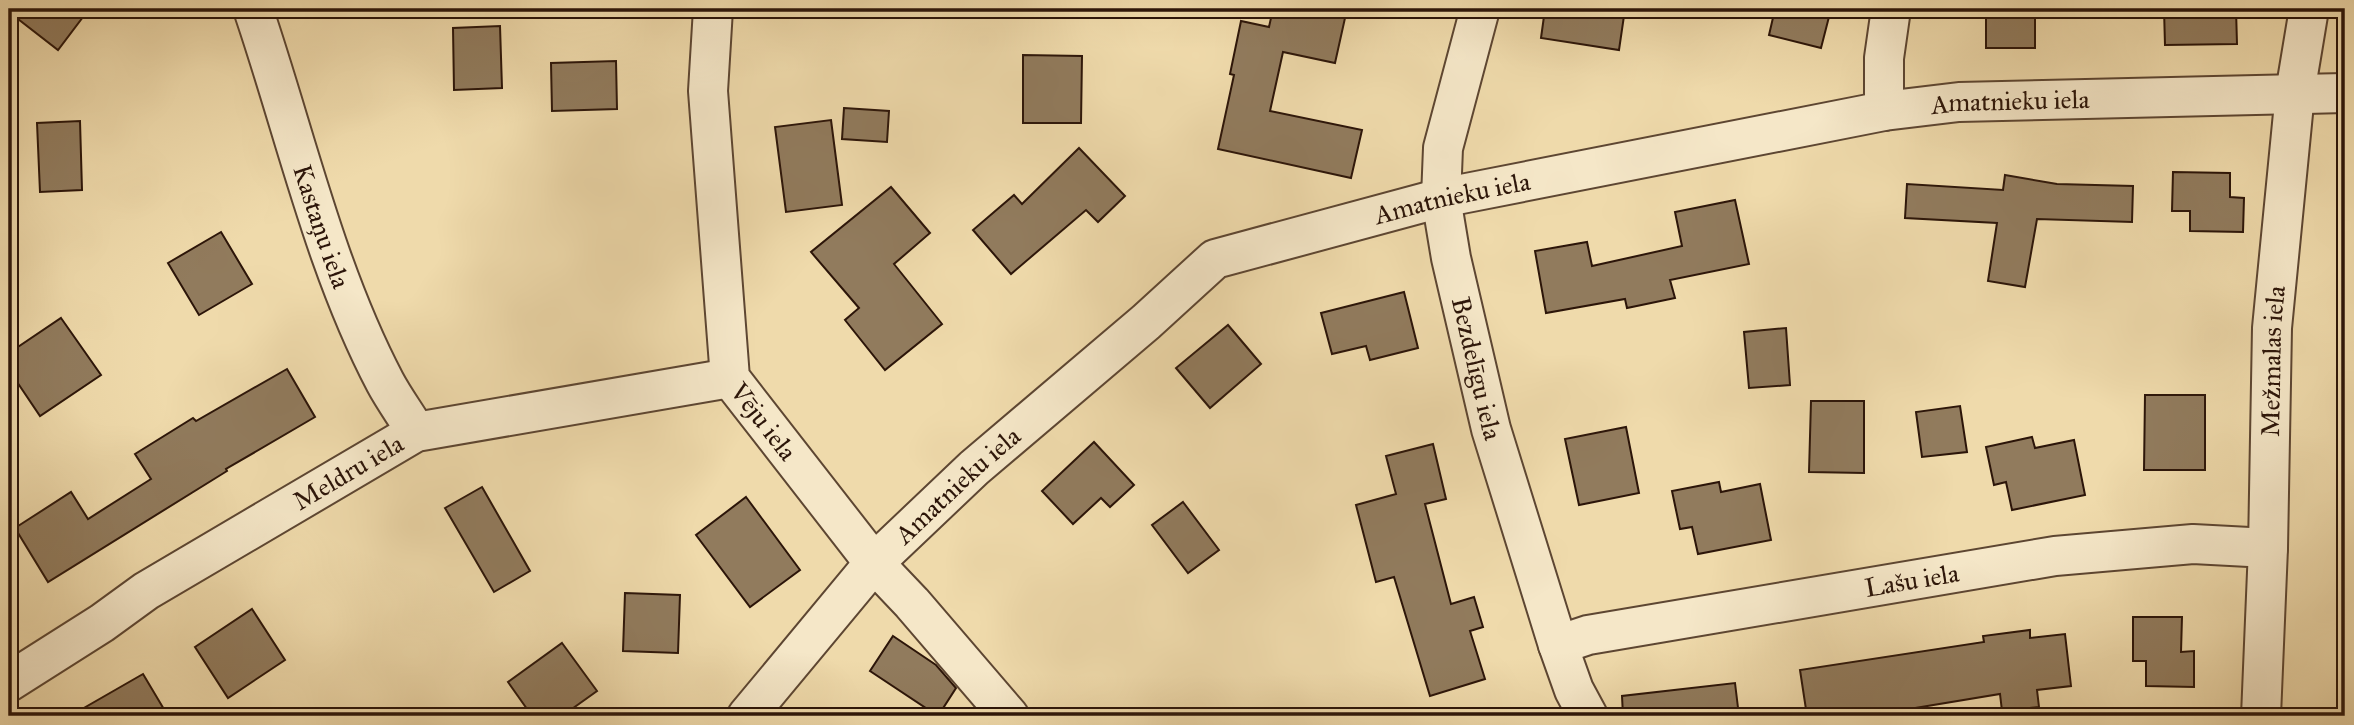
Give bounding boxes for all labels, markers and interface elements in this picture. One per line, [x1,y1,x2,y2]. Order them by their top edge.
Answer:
street label: Amatnieku iela [1928,83,2090,121]
street label: Kastaņu iela [286,161,358,293]
street label: Amatnieku iela [1370,165,1533,232]
street label: Mežmalas iela [2254,284,2292,437]
street label: Bezdelīgu iela [1445,294,1509,444]
street label: Vēju iela [723,375,804,467]
street label: Amatnieku iela [887,420,1027,551]
street label: Meldru iela [287,427,409,517]
street label: Lašu iela [1862,557,1961,604]

